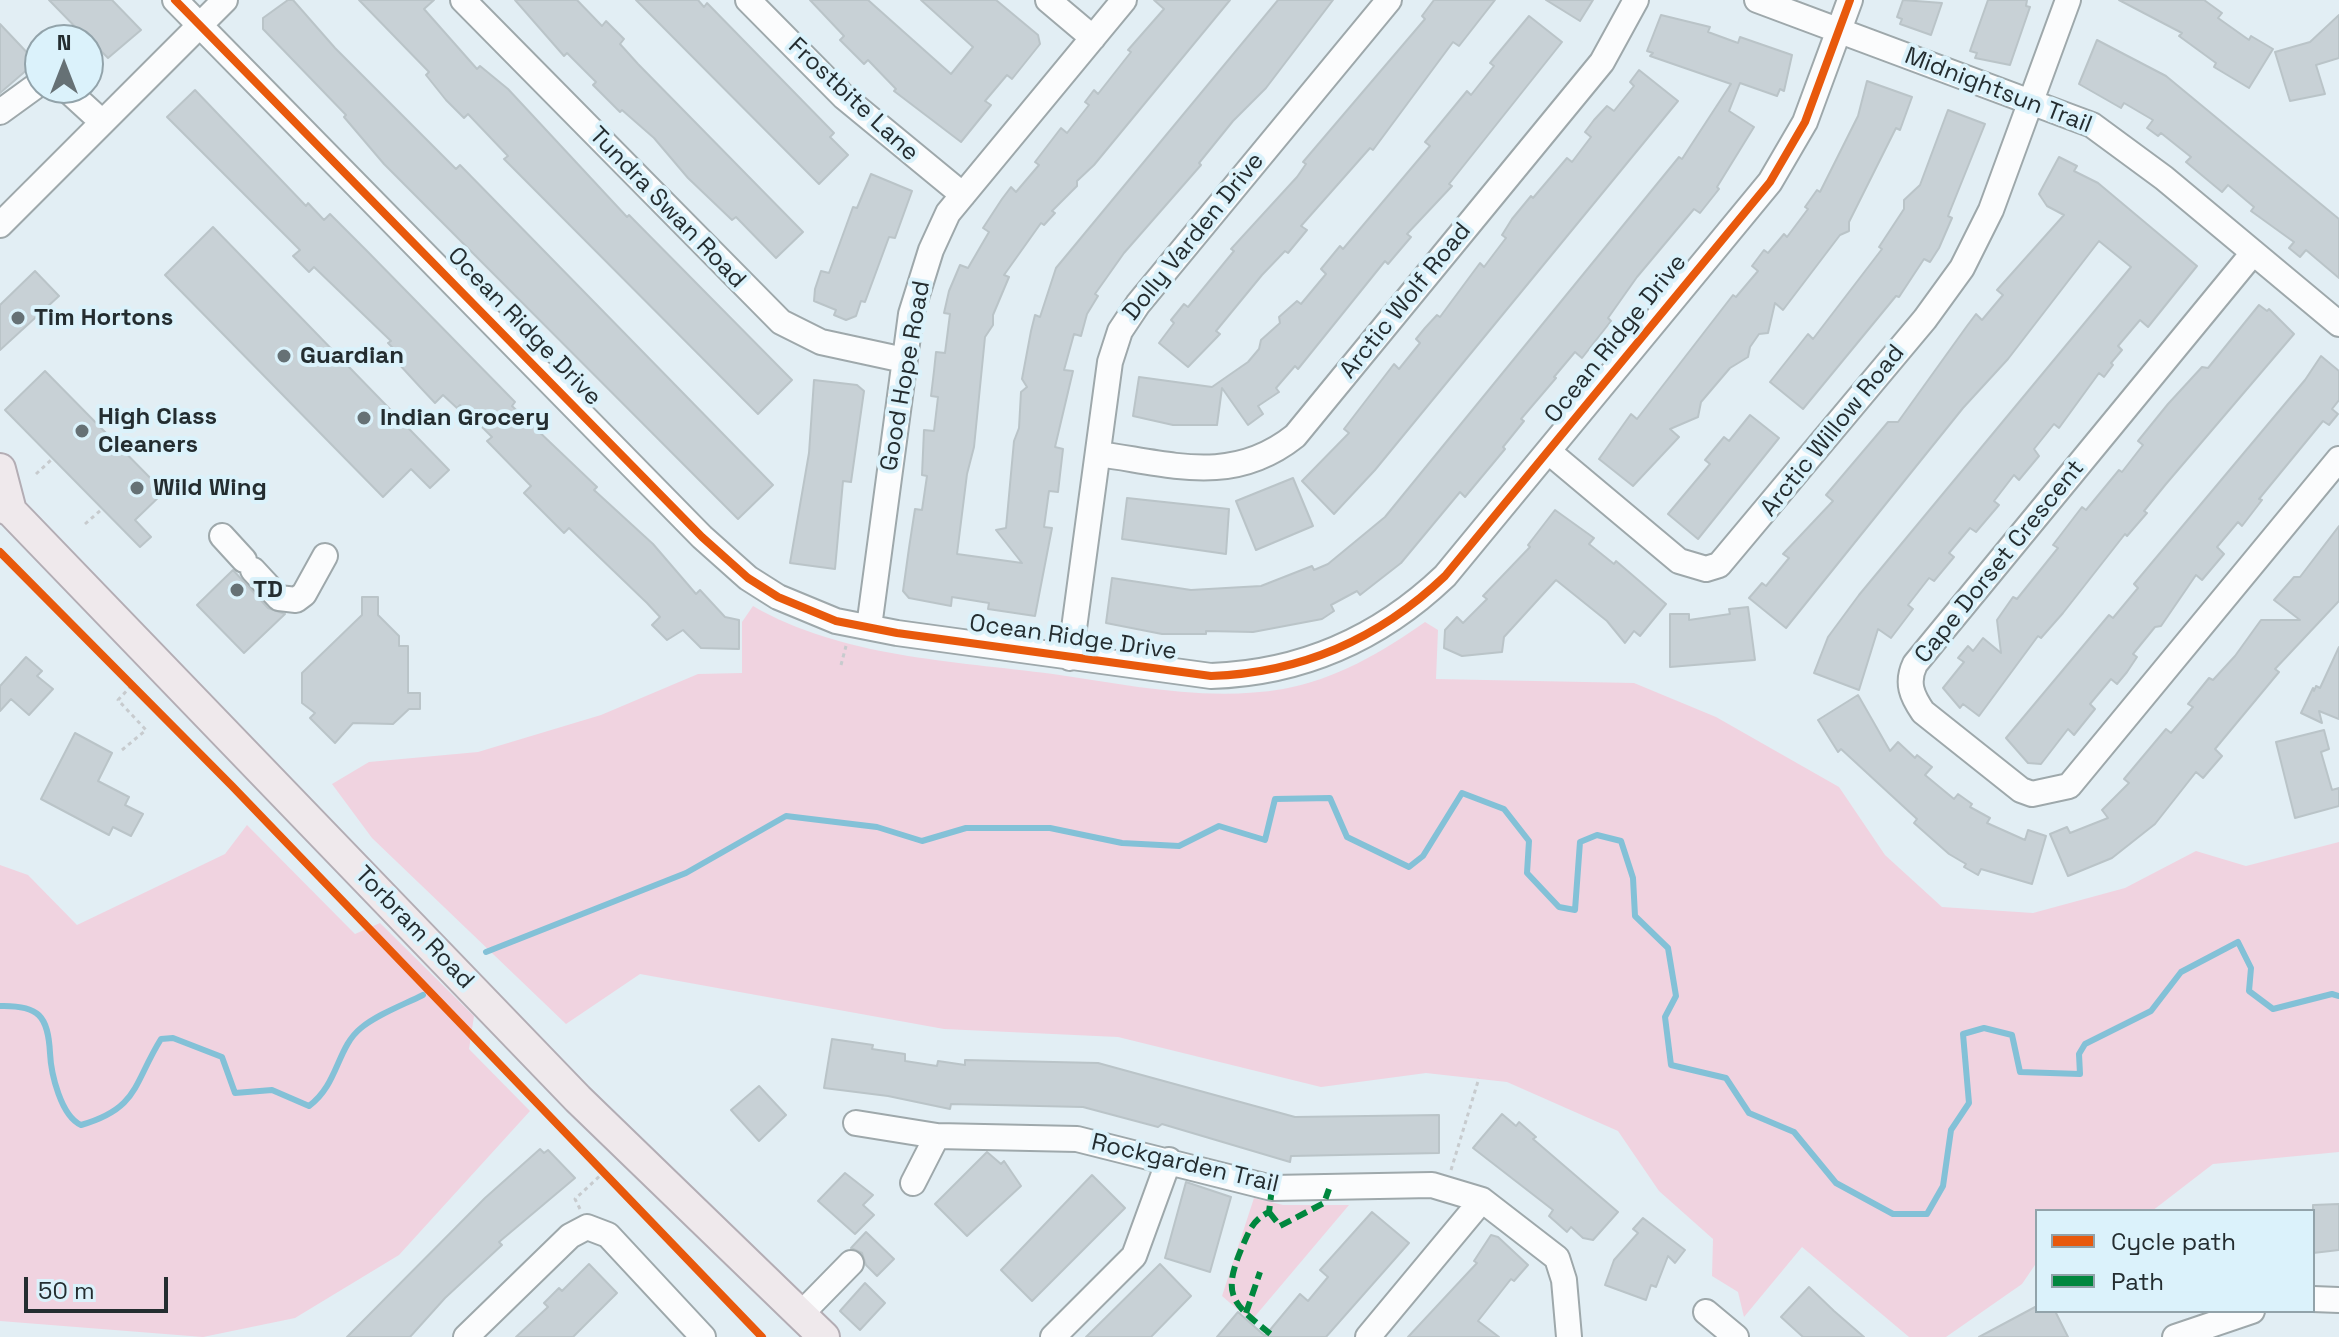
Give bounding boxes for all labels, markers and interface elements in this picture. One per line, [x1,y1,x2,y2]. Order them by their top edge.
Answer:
north arrow [24,24,104,104]
text: N [57,28,71,56]
street label: Frostbite Lane [782,32,924,168]
street label: Midnightsun Trail [1900,42,2096,140]
street label: Tundra Swan Road [583,121,751,295]
street label: Dolly Varden Drive [1117,147,1271,327]
street label: Arctic Wolf Road [1334,217,1478,385]
street label: Ocean Ridge Drive [441,242,607,412]
street label: Ocean Ridge Drive [1539,249,1693,429]
street label: Good Hope Road [875,279,937,473]
place label: Tim Hortons [34,304,173,332]
marker: Tim Hortons [9,309,27,327]
street label: Arctic Willow Road [1755,339,1911,523]
place label: Guardian [300,342,404,370]
marker: Guardian [275,347,293,365]
place label: High Class Cleaners [98,403,217,459]
place label: Indian Grocery [380,404,549,432]
marker: Indian Grocery [355,409,373,427]
marker: High Class Cleaners [73,422,91,440]
street label: Cape Dorset Crescent [1909,455,2091,669]
place label: Wild Wing [153,474,267,502]
marker: Wild Wing [128,479,146,497]
place label: TD [253,576,283,604]
marker: TD [228,581,246,599]
street label: Ocean Ridge Drive [967,609,1179,667]
street label: Torbram Road [348,861,480,995]
street label: Rockgarden Trail [1088,1128,1282,1200]
legend [2035,1209,2315,1313]
text: Cycle path [2111,1226,2236,1257]
scale bar [28,1261,172,1311]
text: Path [2111,1266,2164,1297]
text: 50 m [38,1275,95,1306]

